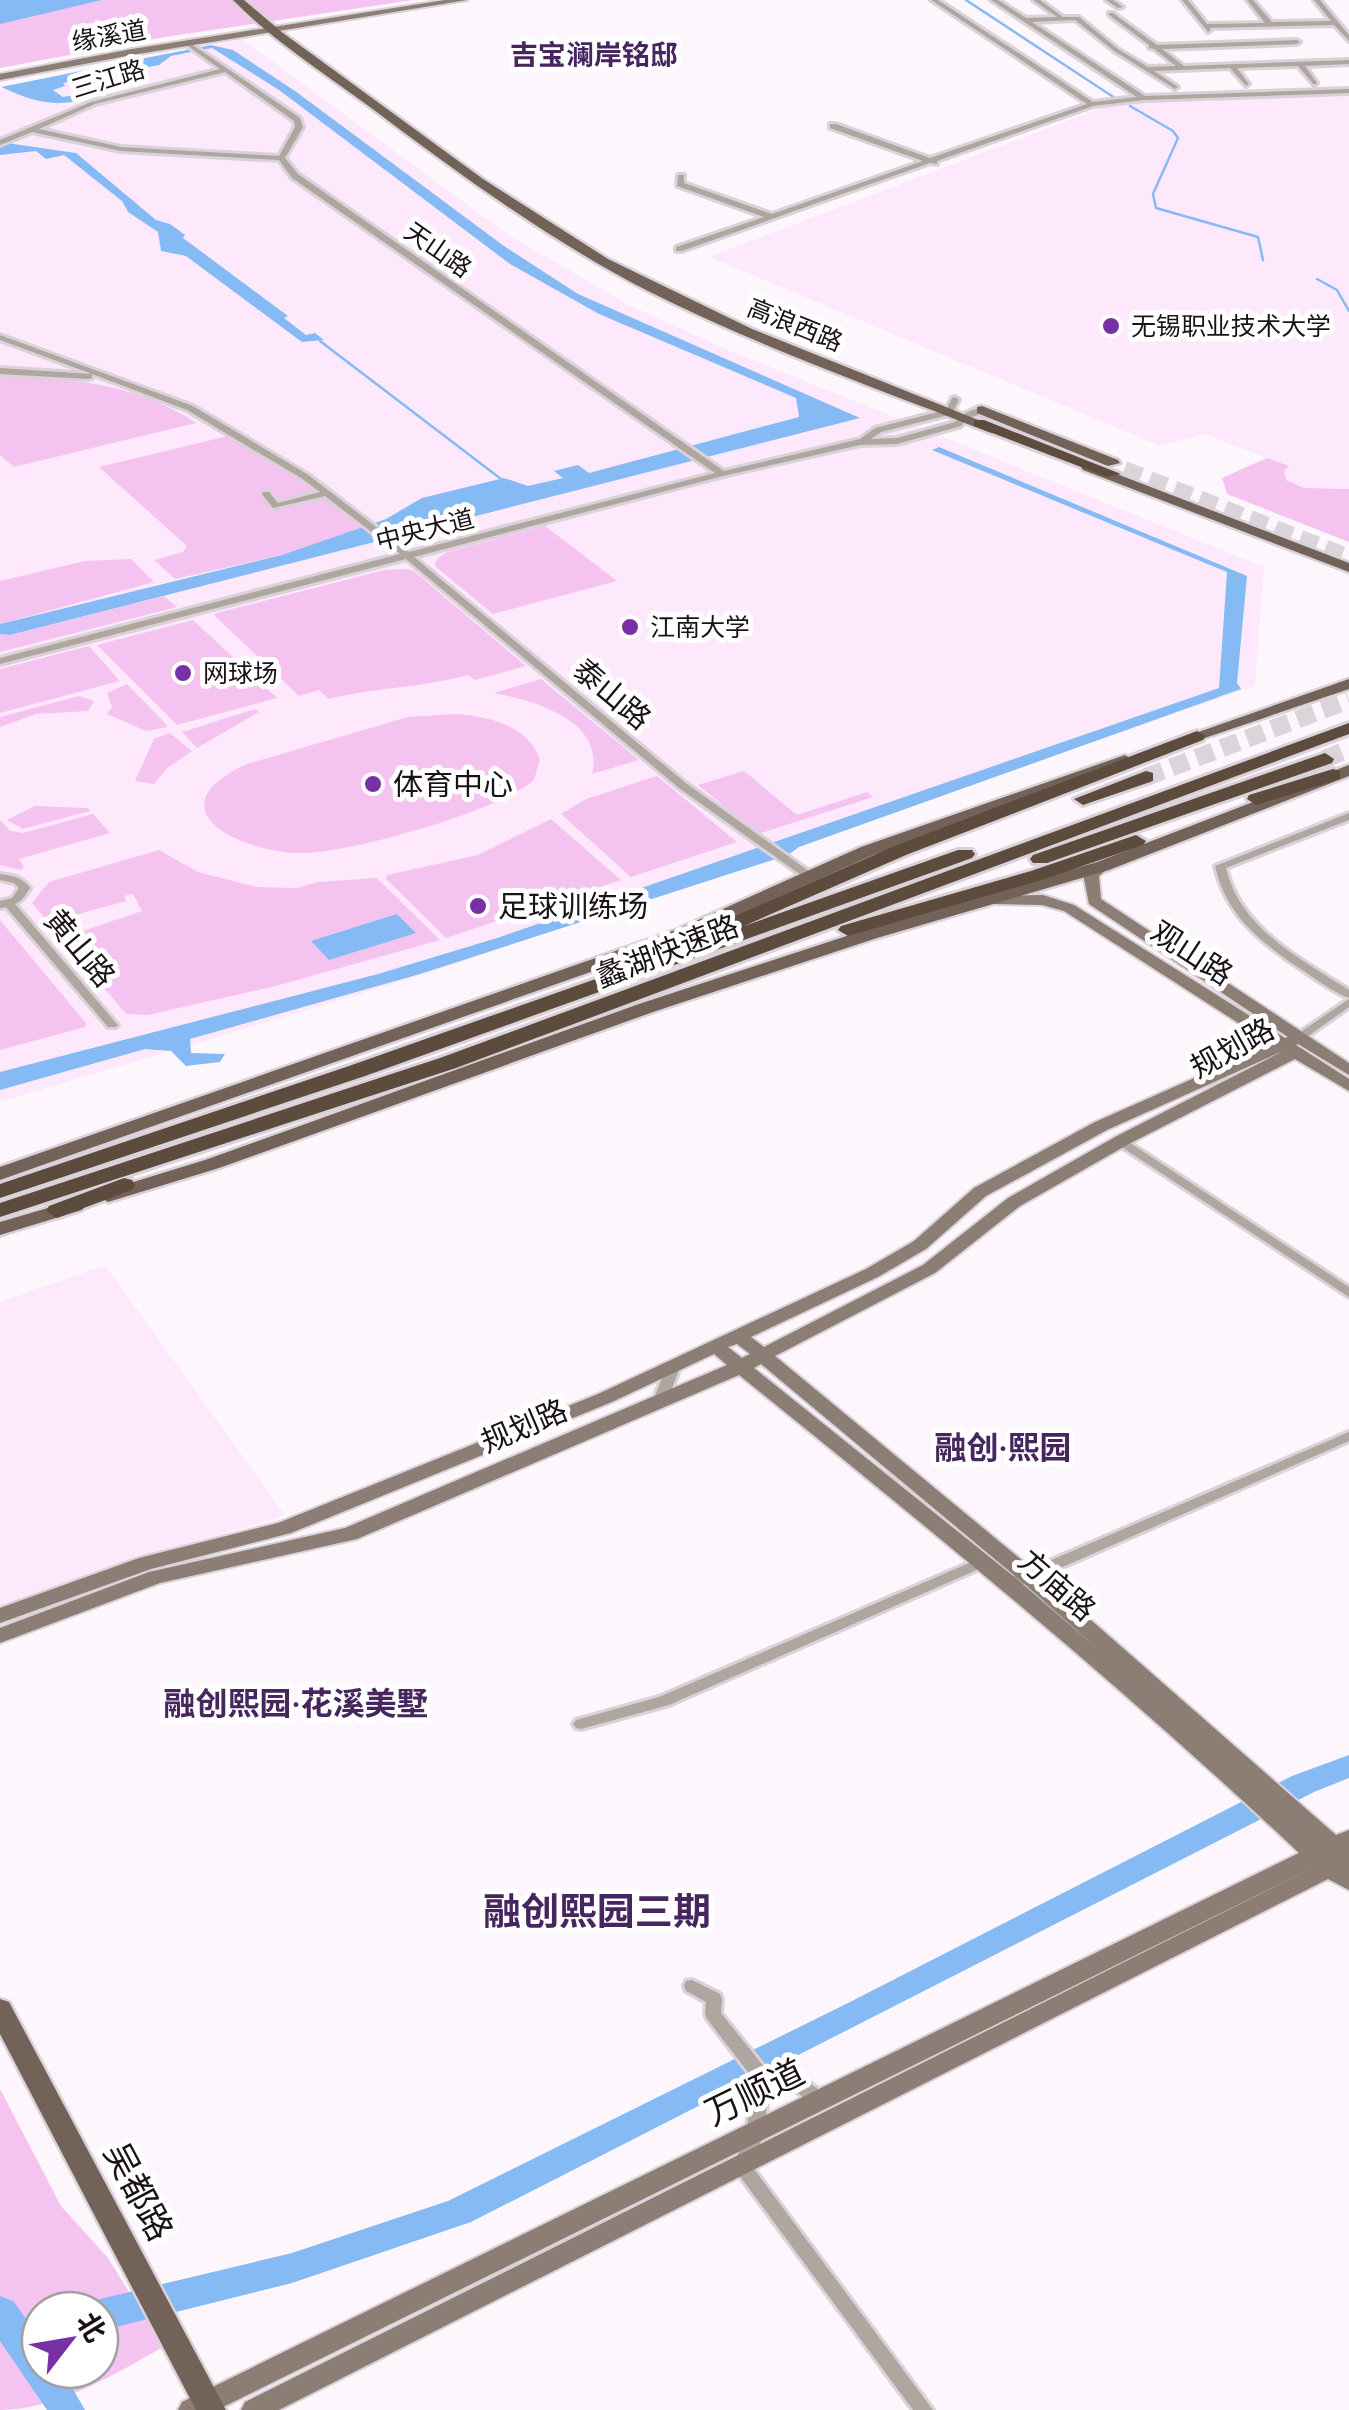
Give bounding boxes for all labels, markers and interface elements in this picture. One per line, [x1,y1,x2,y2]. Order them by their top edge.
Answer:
street label: 缘溪道 [70,15,148,57]
district label: 吉宝澜岸铭邸 [510,39,678,72]
street label: 三江路 [68,54,148,104]
street label: 天山路 [399,217,477,283]
street label: 高浪西路 [743,293,847,357]
place label: 无锡职业技术大学 [1131,312,1331,341]
marker: 无锡职业技术大学 [1100,315,1122,337]
street label: 中央大道 [373,504,477,556]
place label: 江南大学 [650,613,750,642]
marker: 江南大学 [619,616,641,638]
street label: 泰山路 [566,652,658,736]
place label: 网球场 [203,659,278,688]
marker: 网球场 [172,662,194,684]
place label: 体育中心 [393,767,513,802]
marker: 体育中心 [362,773,384,795]
place label: 足球训练场 [498,889,648,924]
marker: 足球训练场 [467,895,489,917]
street label: 黄山路 [38,902,122,994]
street label: 蠡湖快速路 [591,908,743,994]
street label: 观山路 [1145,914,1239,992]
street label: 规划路 [1184,1011,1280,1085]
street label: 规划路 [476,1392,572,1460]
district label: 融创·熙园 [934,1429,1072,1467]
street label: 方庙路 [1012,1542,1102,1628]
district label: 融创熙园·花溪美墅 [163,1685,429,1723]
district label: 融创熙园三期 [483,1890,711,1934]
street label: 万顺道 [699,2052,811,2134]
street label: 吴都路 [95,2136,181,2248]
north arrow [20,2290,120,2390]
text: 北 [70,2307,112,2348]

